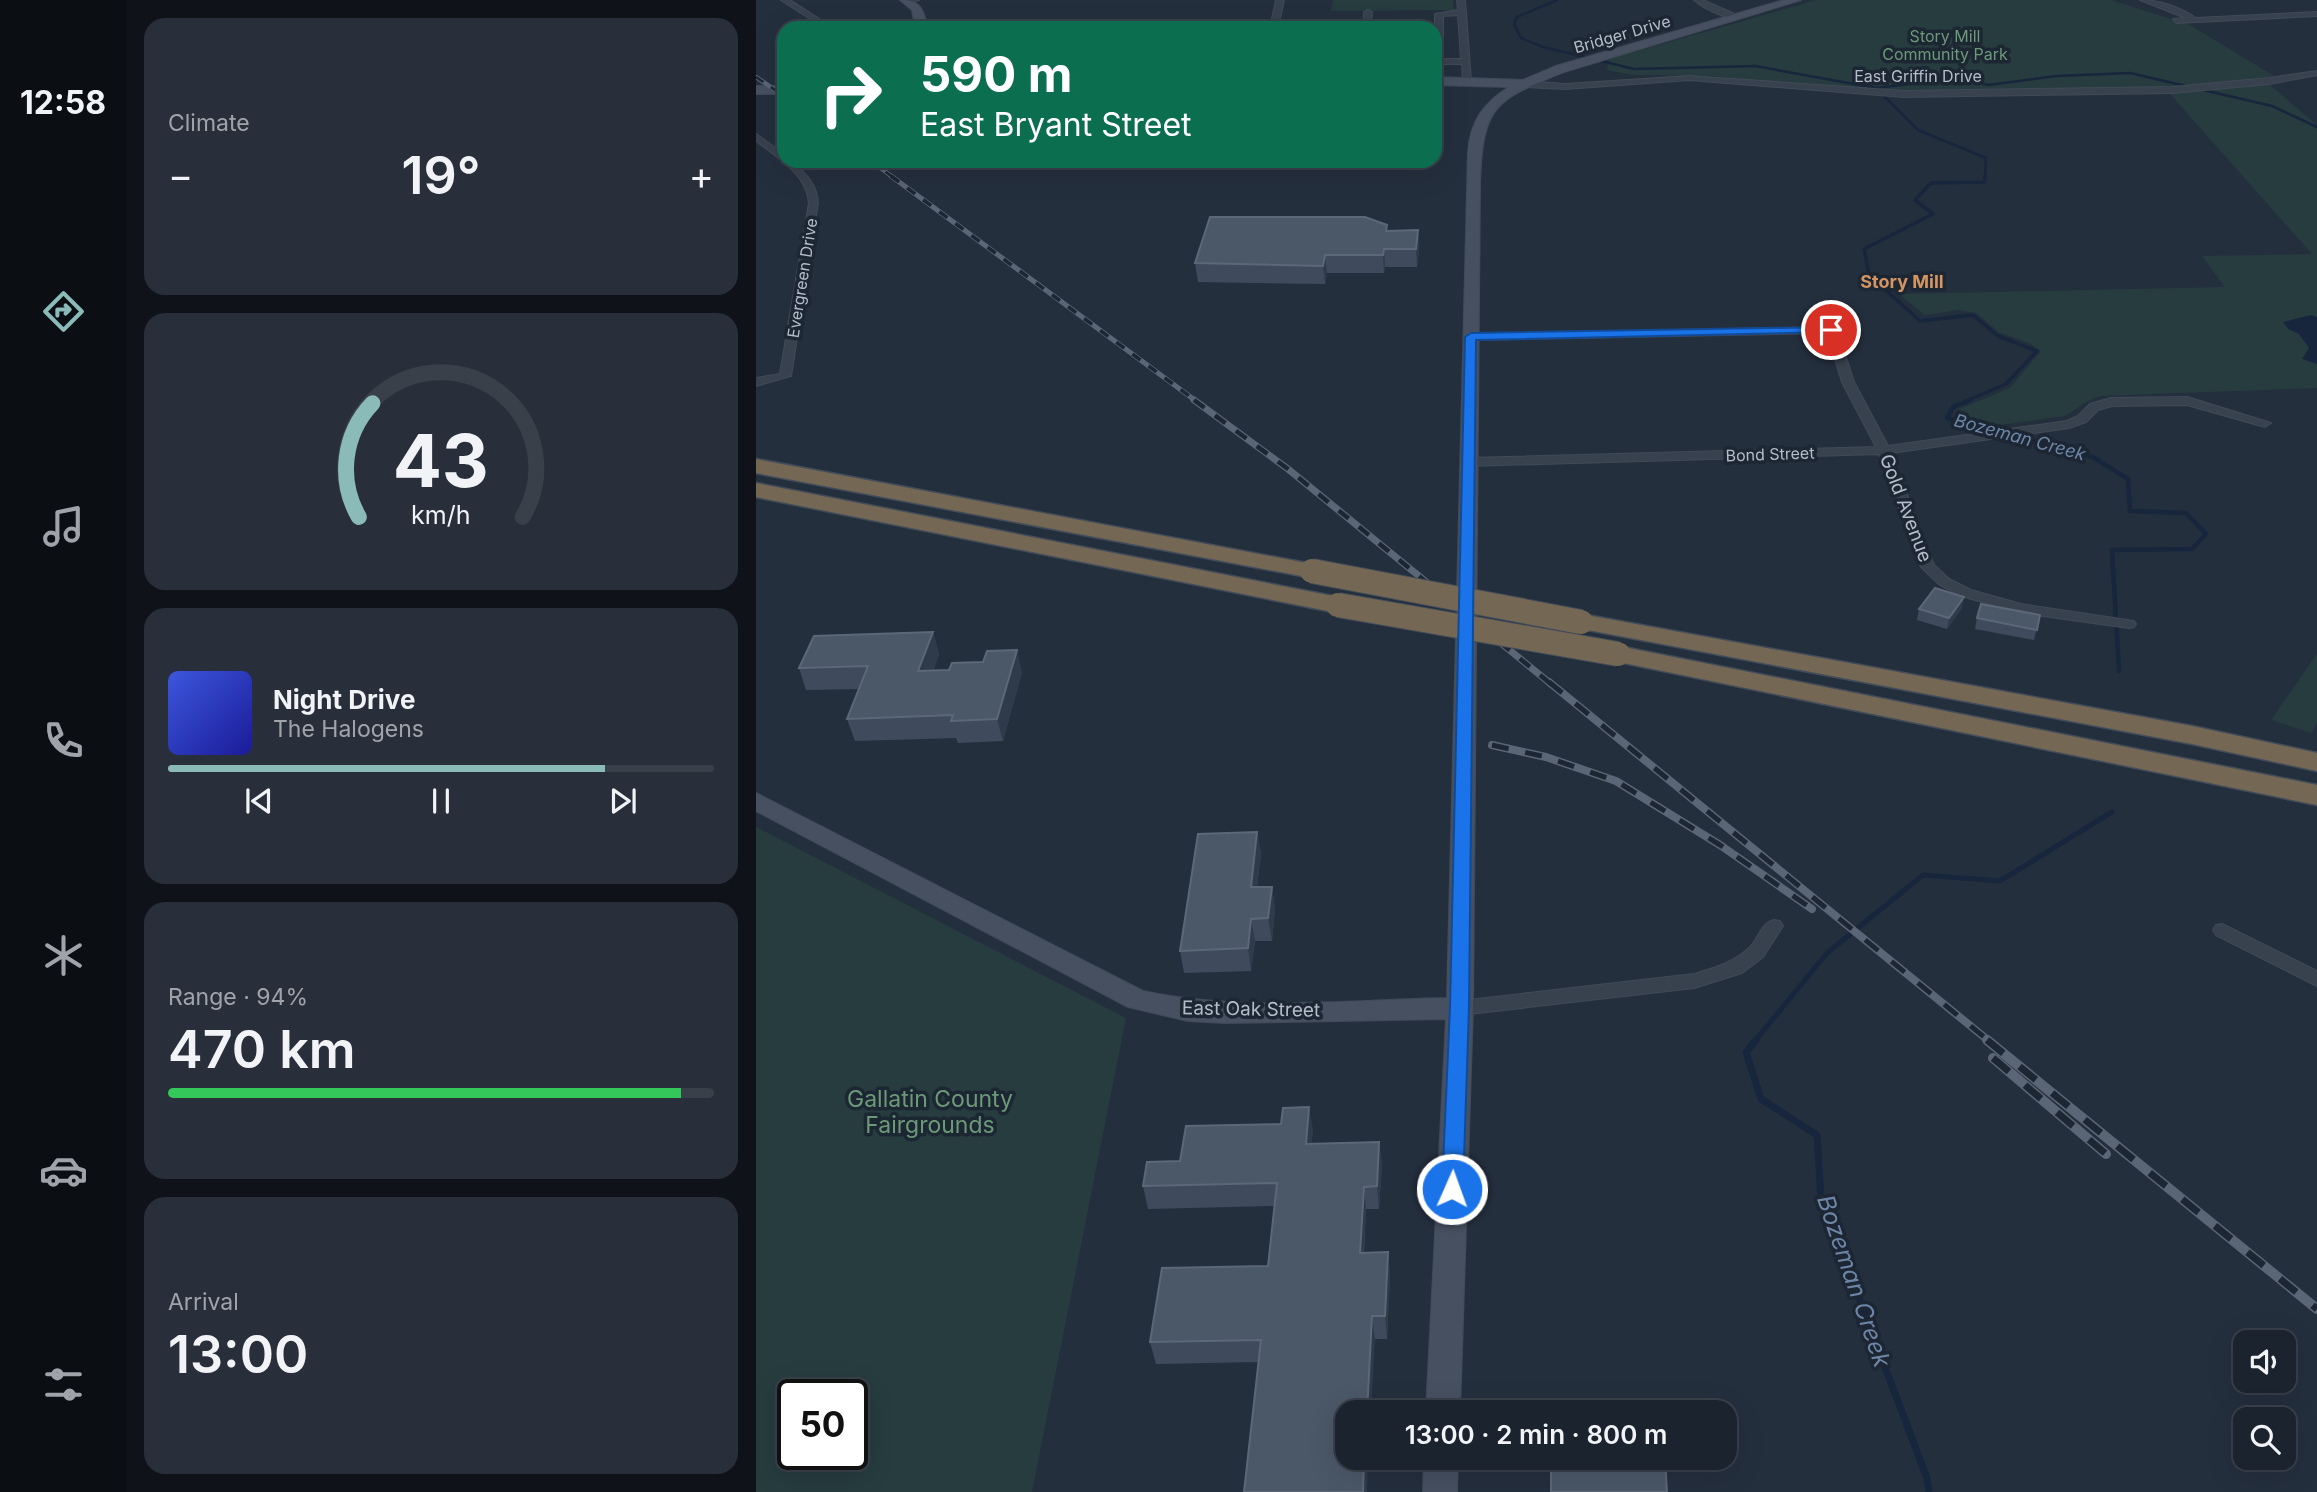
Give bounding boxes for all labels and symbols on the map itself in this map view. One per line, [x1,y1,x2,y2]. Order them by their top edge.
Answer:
street label: Bridger Drive [1571,11,1673,57]
park label: Story Mill Community Park [1882,26,2008,64]
street label: East Griffin Drive [1854,66,1982,86]
street label: Evergreen Drive [783,217,821,339]
district label: Story Mill [1860,271,1944,292]
pin [1801,300,1861,360]
water label: Bozeman Creek [1952,409,2089,465]
street label: Bond Street [1725,442,1815,466]
street label: Gold Avenue [1875,451,1937,565]
street label: East Oak Street [1182,996,1320,1022]
park label: Gallatin County Fairgrounds [847,1085,1013,1139]
position arrow [1415,1152,1489,1226]
water label: Bozeman Creek [1811,1191,1897,1372]
speed limit sign: 50 [777,1379,868,1470]

